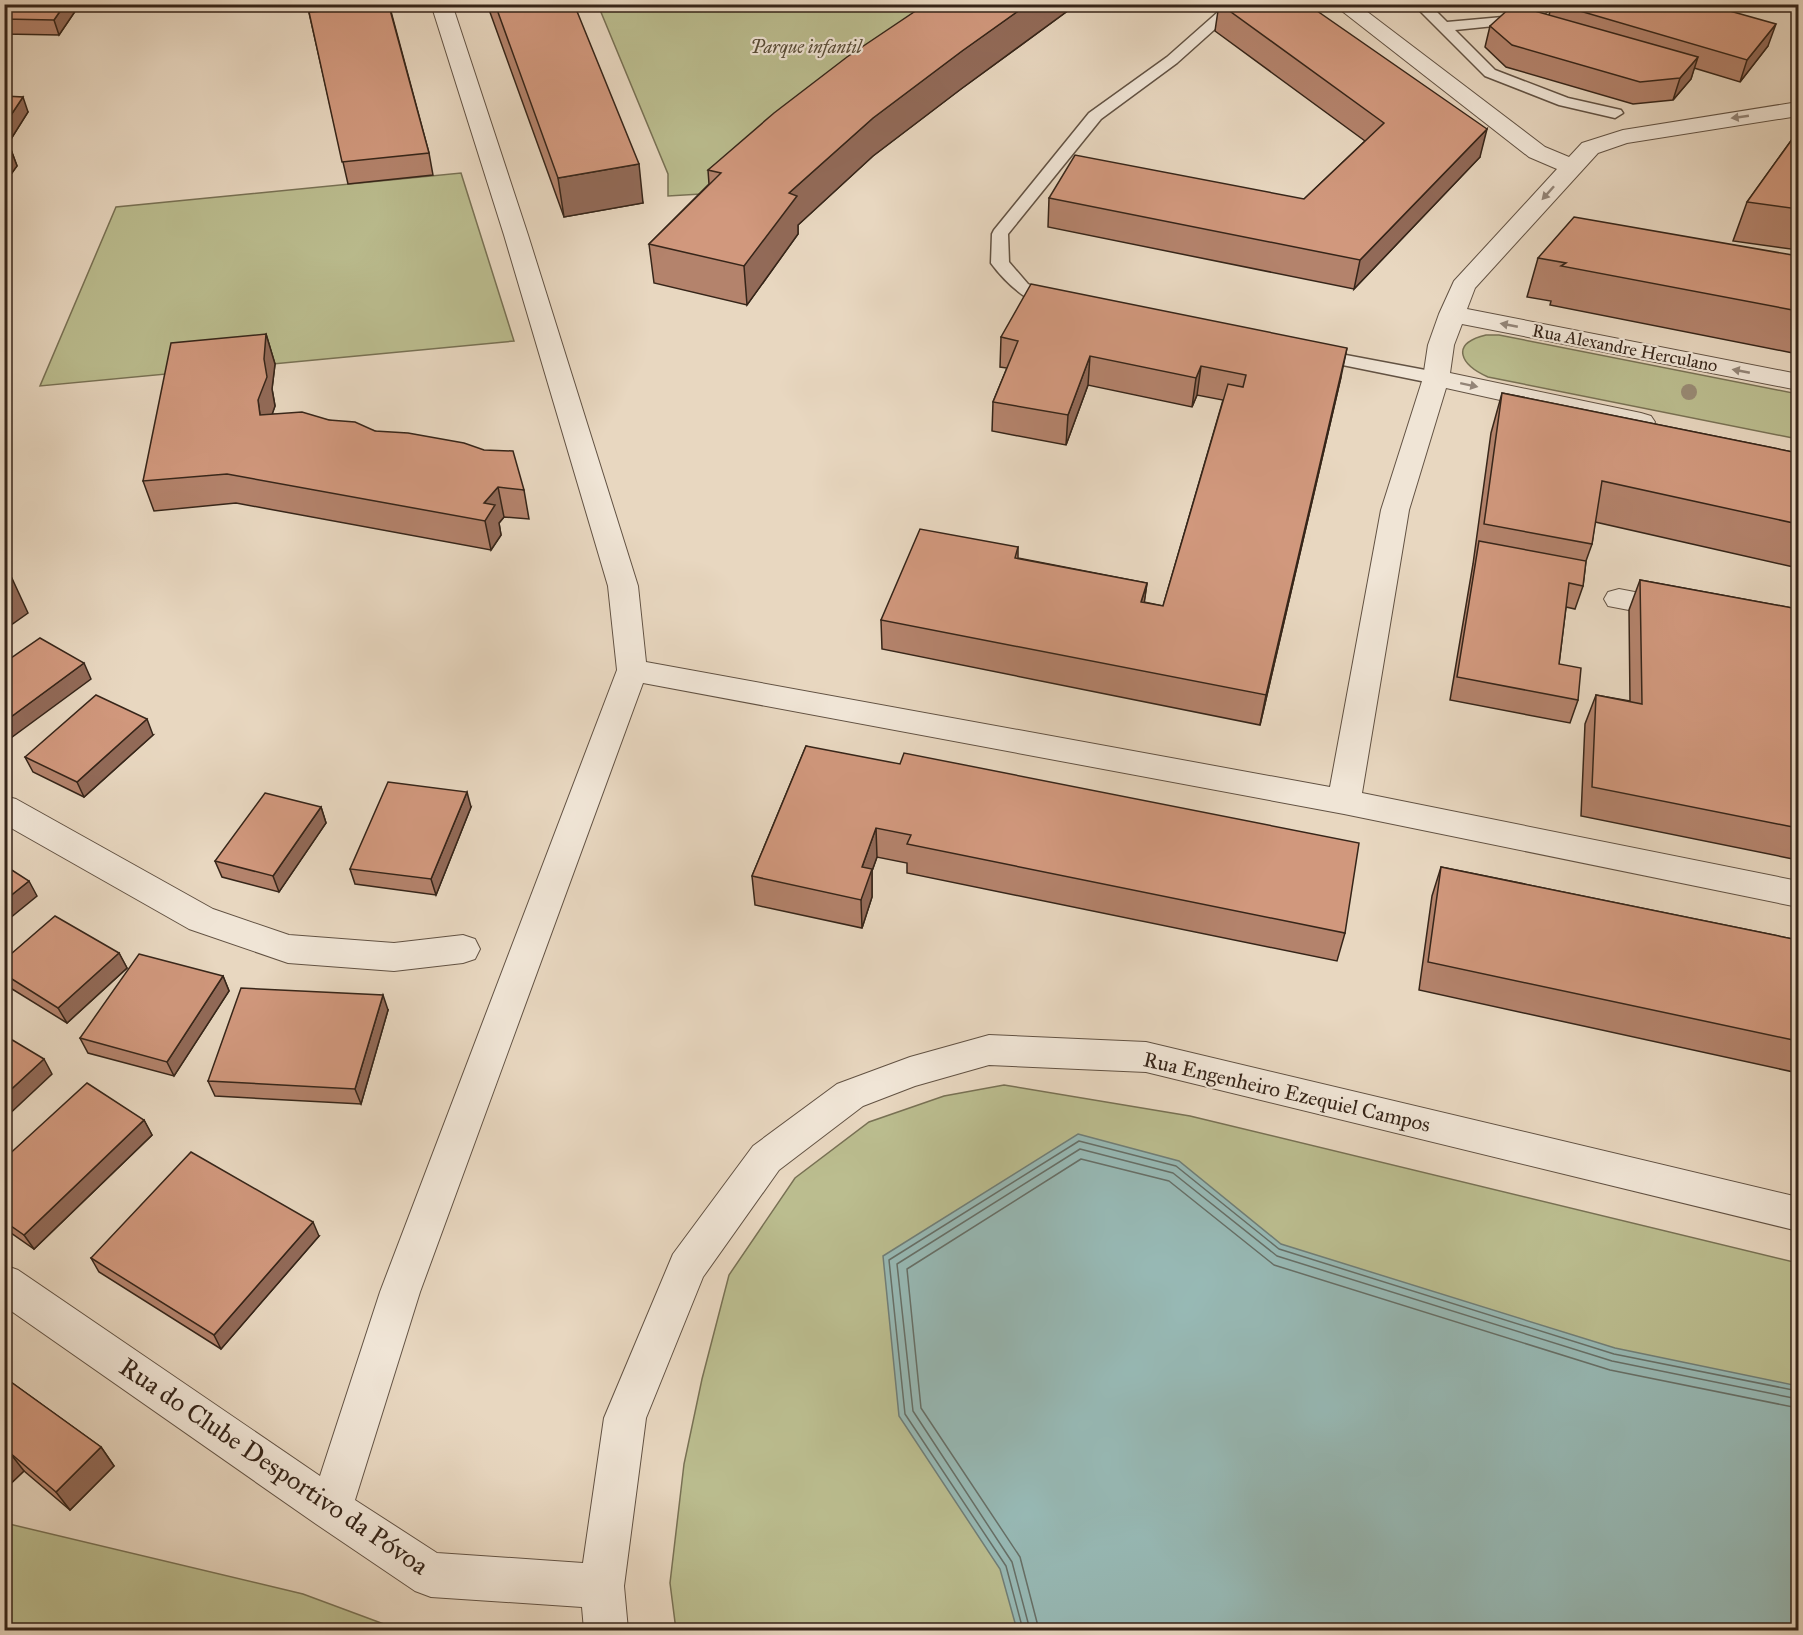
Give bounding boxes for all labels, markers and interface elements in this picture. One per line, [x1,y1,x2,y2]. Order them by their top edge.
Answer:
park label: Parque infantil [750,36,864,58]
one-way arrow [1731,112,1750,122]
one-way arrow [1541,186,1555,201]
street label: Rua Alexandre Herculano [1530,319,1720,377]
one-way arrow [1499,320,1518,329]
one-way arrow [1731,366,1750,375]
one-way arrow [1460,381,1478,391]
street label: Rua Engenheiro Ezequiel Campos [1141,1046,1433,1138]
street label: Rua do Clube Desportivo da Póvoa [114,1351,434,1581]

